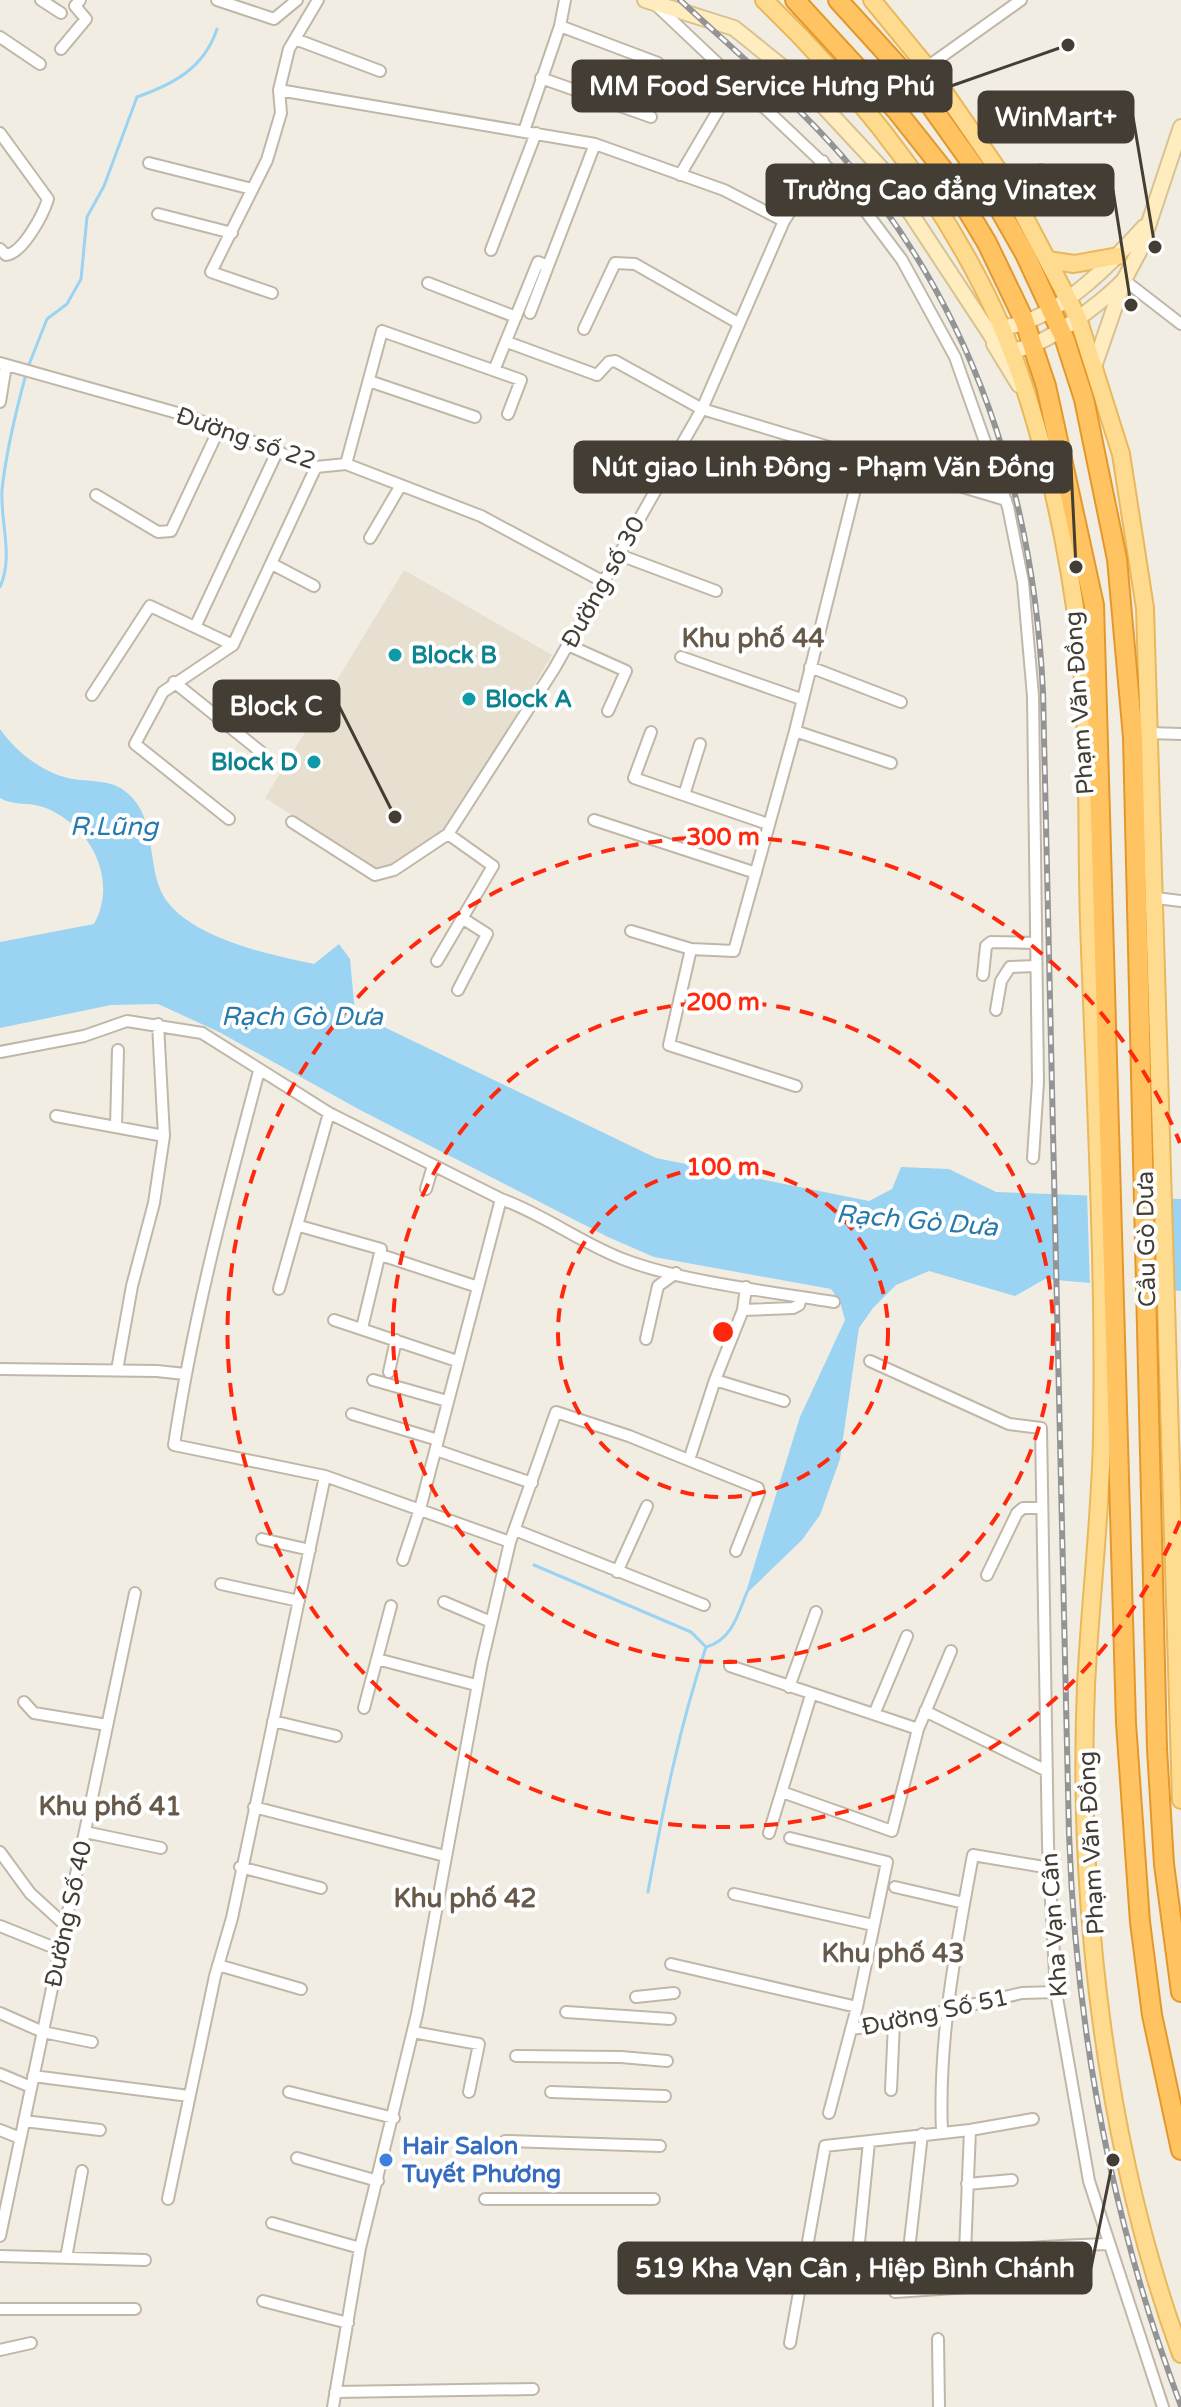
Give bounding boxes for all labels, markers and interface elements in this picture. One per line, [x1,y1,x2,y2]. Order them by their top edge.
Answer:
callout: MM Food Service Hưng Phú [573,61,951,111]
text: MM Food Service Hưng Phú [589,71,935,102]
callout: WinMart+ [979,92,1133,142]
text: WinMart+ [995,102,1117,133]
callout: Trường Cao đẳng Vinatex [767,165,1113,215]
text: Trường Cao đẳng Vinatex [782,175,1097,206]
street label: Đường số 22 [172,401,320,476]
callout: Nút giao Linh Đông - Phạm Văn Đồng [575,442,1071,492]
text: Nút giao Linh Đông - Phạm Văn Đồng [591,452,1055,483]
street label: Đường số 30 [555,511,651,653]
street label: Phạm Văn Đồng [1059,610,1100,796]
district label: Khu phố 44 [681,623,825,654]
place label: Block B [411,641,497,670]
marker: Block B [386,646,404,664]
callout: Block C [214,681,339,731]
place label: Block A [485,685,572,714]
marker: Block A [460,690,478,708]
text: Block C [230,691,322,722]
place label: Block D [211,748,298,777]
marker: Block D [305,753,323,771]
water label: R.Lũng [70,811,160,842]
text: 300 m [686,823,760,852]
text: 200 m [686,988,760,1017]
water label: Rạch Gò Dưa [221,1001,384,1032]
text: 100 m [686,1153,760,1182]
street label: Cầu Gò Dưa [1131,1171,1162,1307]
water label: Rạch Gò Dưa [835,1198,1000,1243]
centre of rings [709,1318,737,1346]
street label: Phạm Văn Đồng [1072,1750,1111,1936]
district label: Khu phố 41 [38,1791,182,1822]
street label: Đường Số 40 [39,1838,98,1990]
street label: Kha Vạn Cân [1035,1852,1074,1998]
district label: Khu phố 42 [393,1883,537,1914]
district label: Khu phố 43 [821,1938,965,1969]
street label: Đường Số 51 [859,1983,1011,2042]
place label: Hair Salon Tuyết Phương [401,2132,561,2189]
marker: Hair Salon Tuyết Phương [377,2151,395,2169]
callout: 519 Kha Vạn Cân , Hiệp Bình Chánh [619,2243,1091,2293]
text: 519 Kha Vạn Cân , Hiệp Bình Chánh [635,2253,1075,2284]

